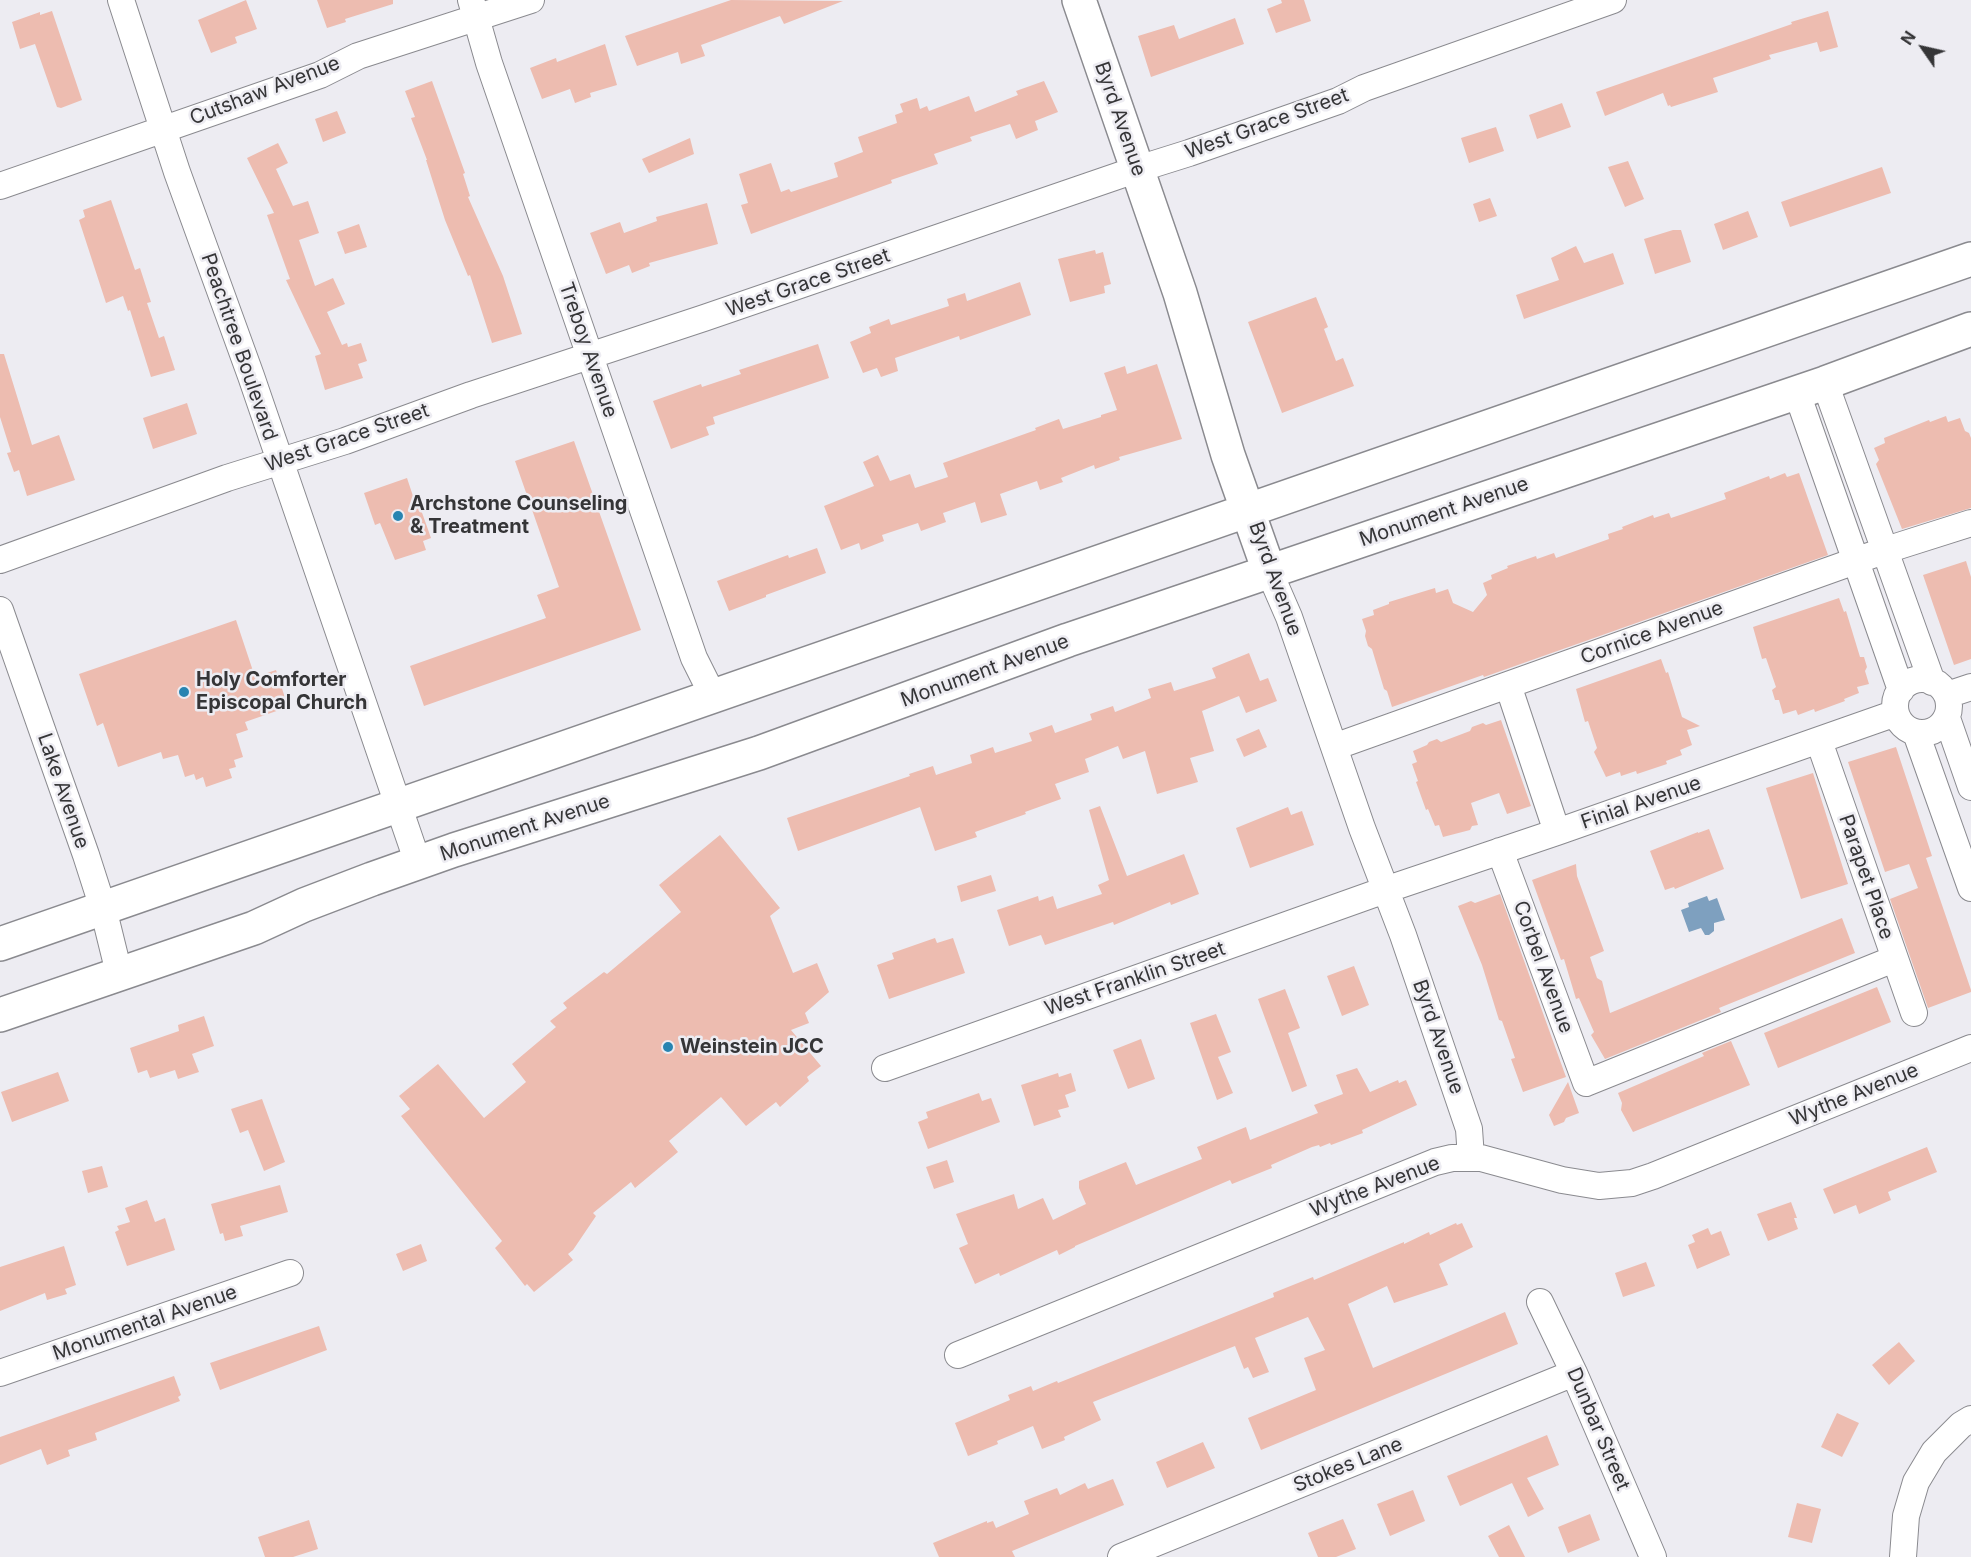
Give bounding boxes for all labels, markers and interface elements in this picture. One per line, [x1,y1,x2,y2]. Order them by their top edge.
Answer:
north arrow [1893,18,1953,78]
text: N [1896,27,1920,49]
street label: Cutshaw Avenue [187,51,343,131]
street label: Byrd Avenue [1089,59,1151,179]
street label: West Grace Street [1182,83,1352,165]
street label: West Grace Street [723,244,893,322]
street label: Peachtree Boulevard [196,250,282,444]
street label: Treboy Avenue [554,279,622,421]
street label: West Grace Street [262,399,432,477]
street label: Monument Avenue [1356,472,1532,552]
place label: Archstone Counseling & Treatment [410,492,628,539]
marker: Archstone Counseling & Treatment [391,509,405,523]
street label: Byrd Avenue [1243,519,1307,639]
street label: Cornice Avenue [1577,596,1727,670]
street label: Monument Avenue [898,629,1072,713]
place label: Holy Comforter Episcopal Church [196,668,368,715]
marker: Holy Comforter Episcopal Church [177,685,191,699]
street label: Lake Avenue [32,730,94,852]
street label: Finial Avenue [1578,771,1704,835]
street label: Monument Avenue [437,789,613,867]
street label: Parapet Place [1833,811,1899,943]
street label: Corbel Avenue [1508,898,1578,1036]
street label: West Franklin Street [1042,937,1228,1021]
street label: Byrd Avenue [1407,977,1469,1097]
place label: Weinstein JCC [680,1035,824,1059]
marker: Weinstein JCC [661,1040,675,1054]
street label: Wythe Avenue [1786,1058,1922,1132]
street label: Wythe Avenue [1307,1151,1443,1223]
street label: Monumental Avenue [50,1280,240,1366]
street label: Dunbar Street [1561,1364,1635,1494]
street label: Stokes Lane [1290,1432,1406,1498]

